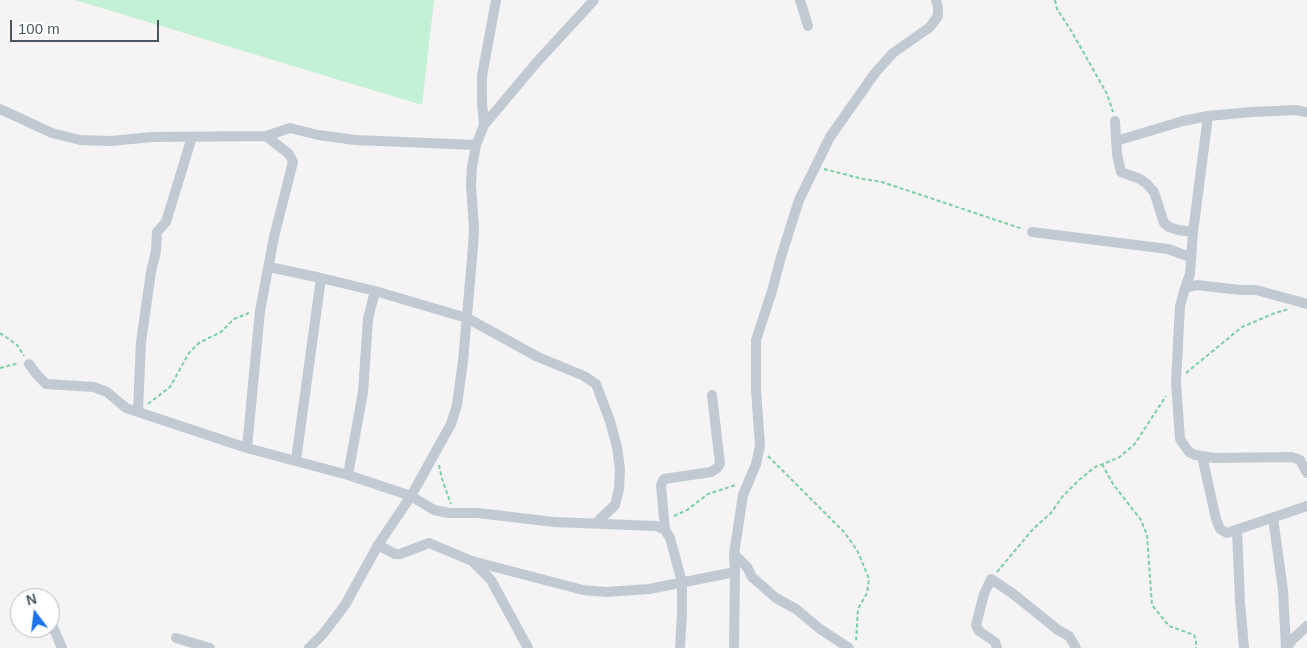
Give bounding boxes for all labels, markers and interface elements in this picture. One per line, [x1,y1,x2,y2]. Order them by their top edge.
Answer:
scale bar [12,10,161,42]
text: 100 m [18,20,60,37]
north arrow [10,588,60,638]
text: N [24,590,38,609]

